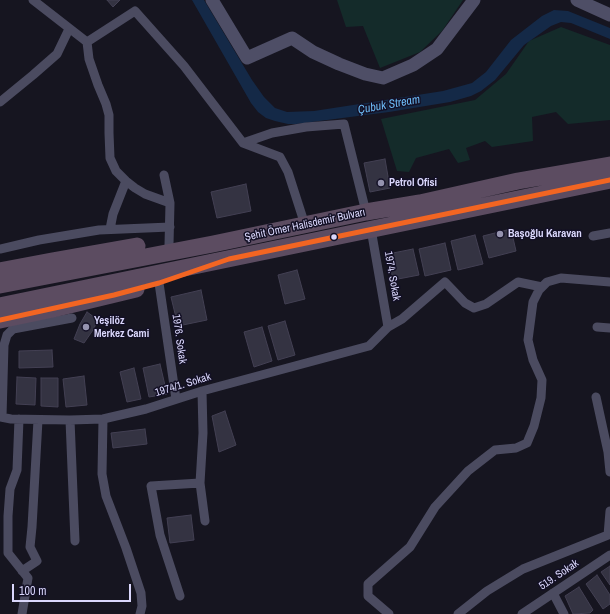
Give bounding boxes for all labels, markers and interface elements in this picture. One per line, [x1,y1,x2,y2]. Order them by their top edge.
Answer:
water label: Çubuk Stream [357,92,421,118]
place label: Petrol Ofisi [389,176,437,190]
marker: Petrol Ofisi [376,178,386,188]
street label: Şehit Ömer Halisdemir Bulvarı [244,206,366,244]
place label: Başoğlu Karavan [508,227,582,241]
marker: Başoğlu Karavan [495,229,505,239]
unlabelled marker [329,232,339,242]
street label: 1974. Sokak [381,250,403,302]
street label: 1976. Sokak [169,313,189,365]
place label: Yeşilöz Merkez Cami [94,314,149,340]
marker: Yeşilöz Merkez Cami [81,322,91,332]
street label: 1974/1. Sokak [153,370,213,400]
street label: 519. Sokak [537,557,581,593]
scale bar [14,576,133,602]
text: 100 m [19,583,46,599]

